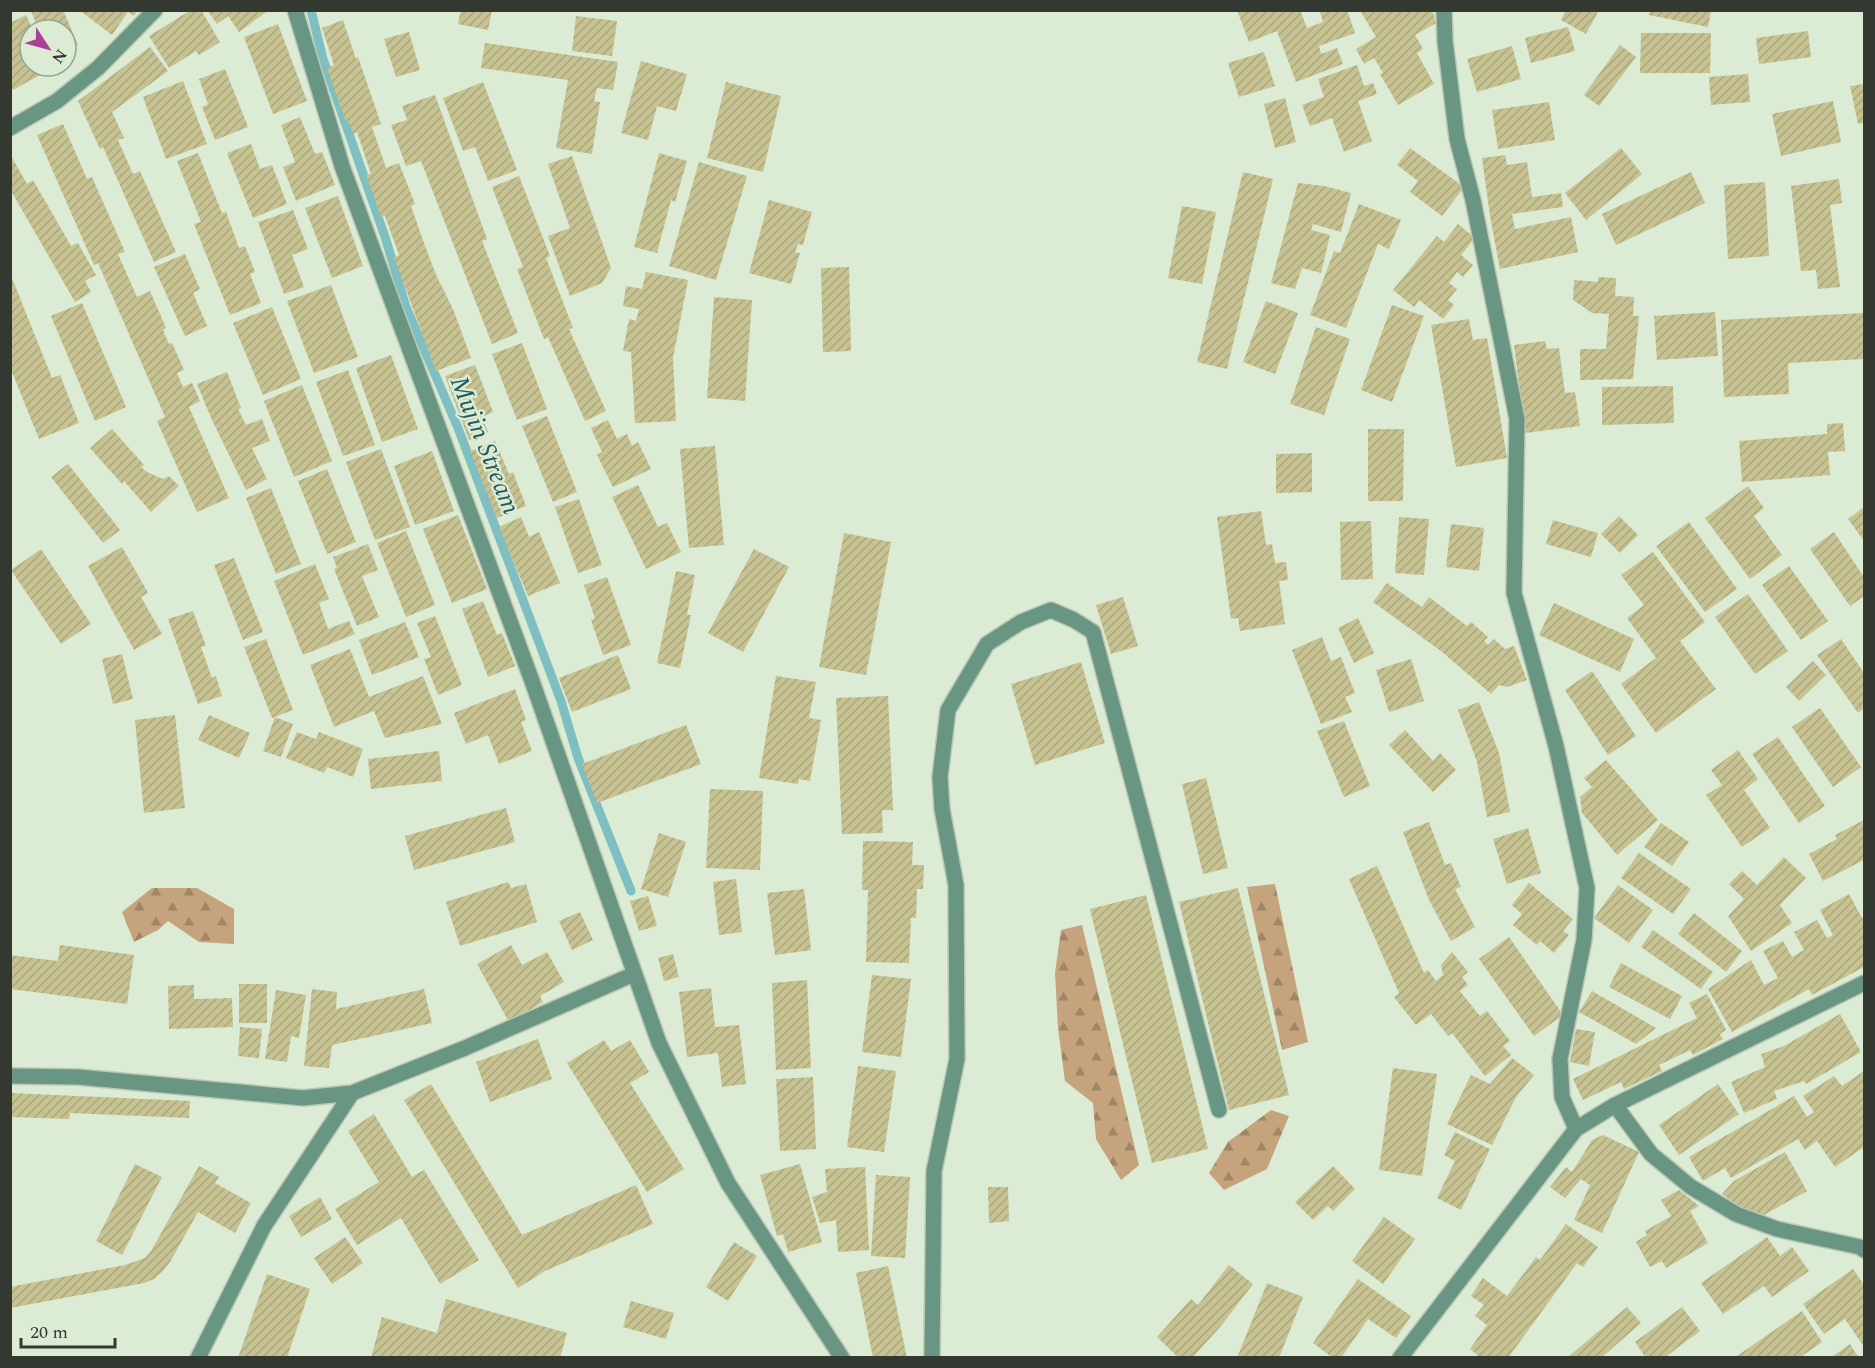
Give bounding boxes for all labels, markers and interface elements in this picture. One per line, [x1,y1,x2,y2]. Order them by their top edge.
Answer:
north arrow [18,18,78,78]
text: N [46,44,73,69]
water label: Mujin Stream [439,370,531,520]
scale bar [21,1311,116,1349]
text: 20 m [30,1319,68,1346]

